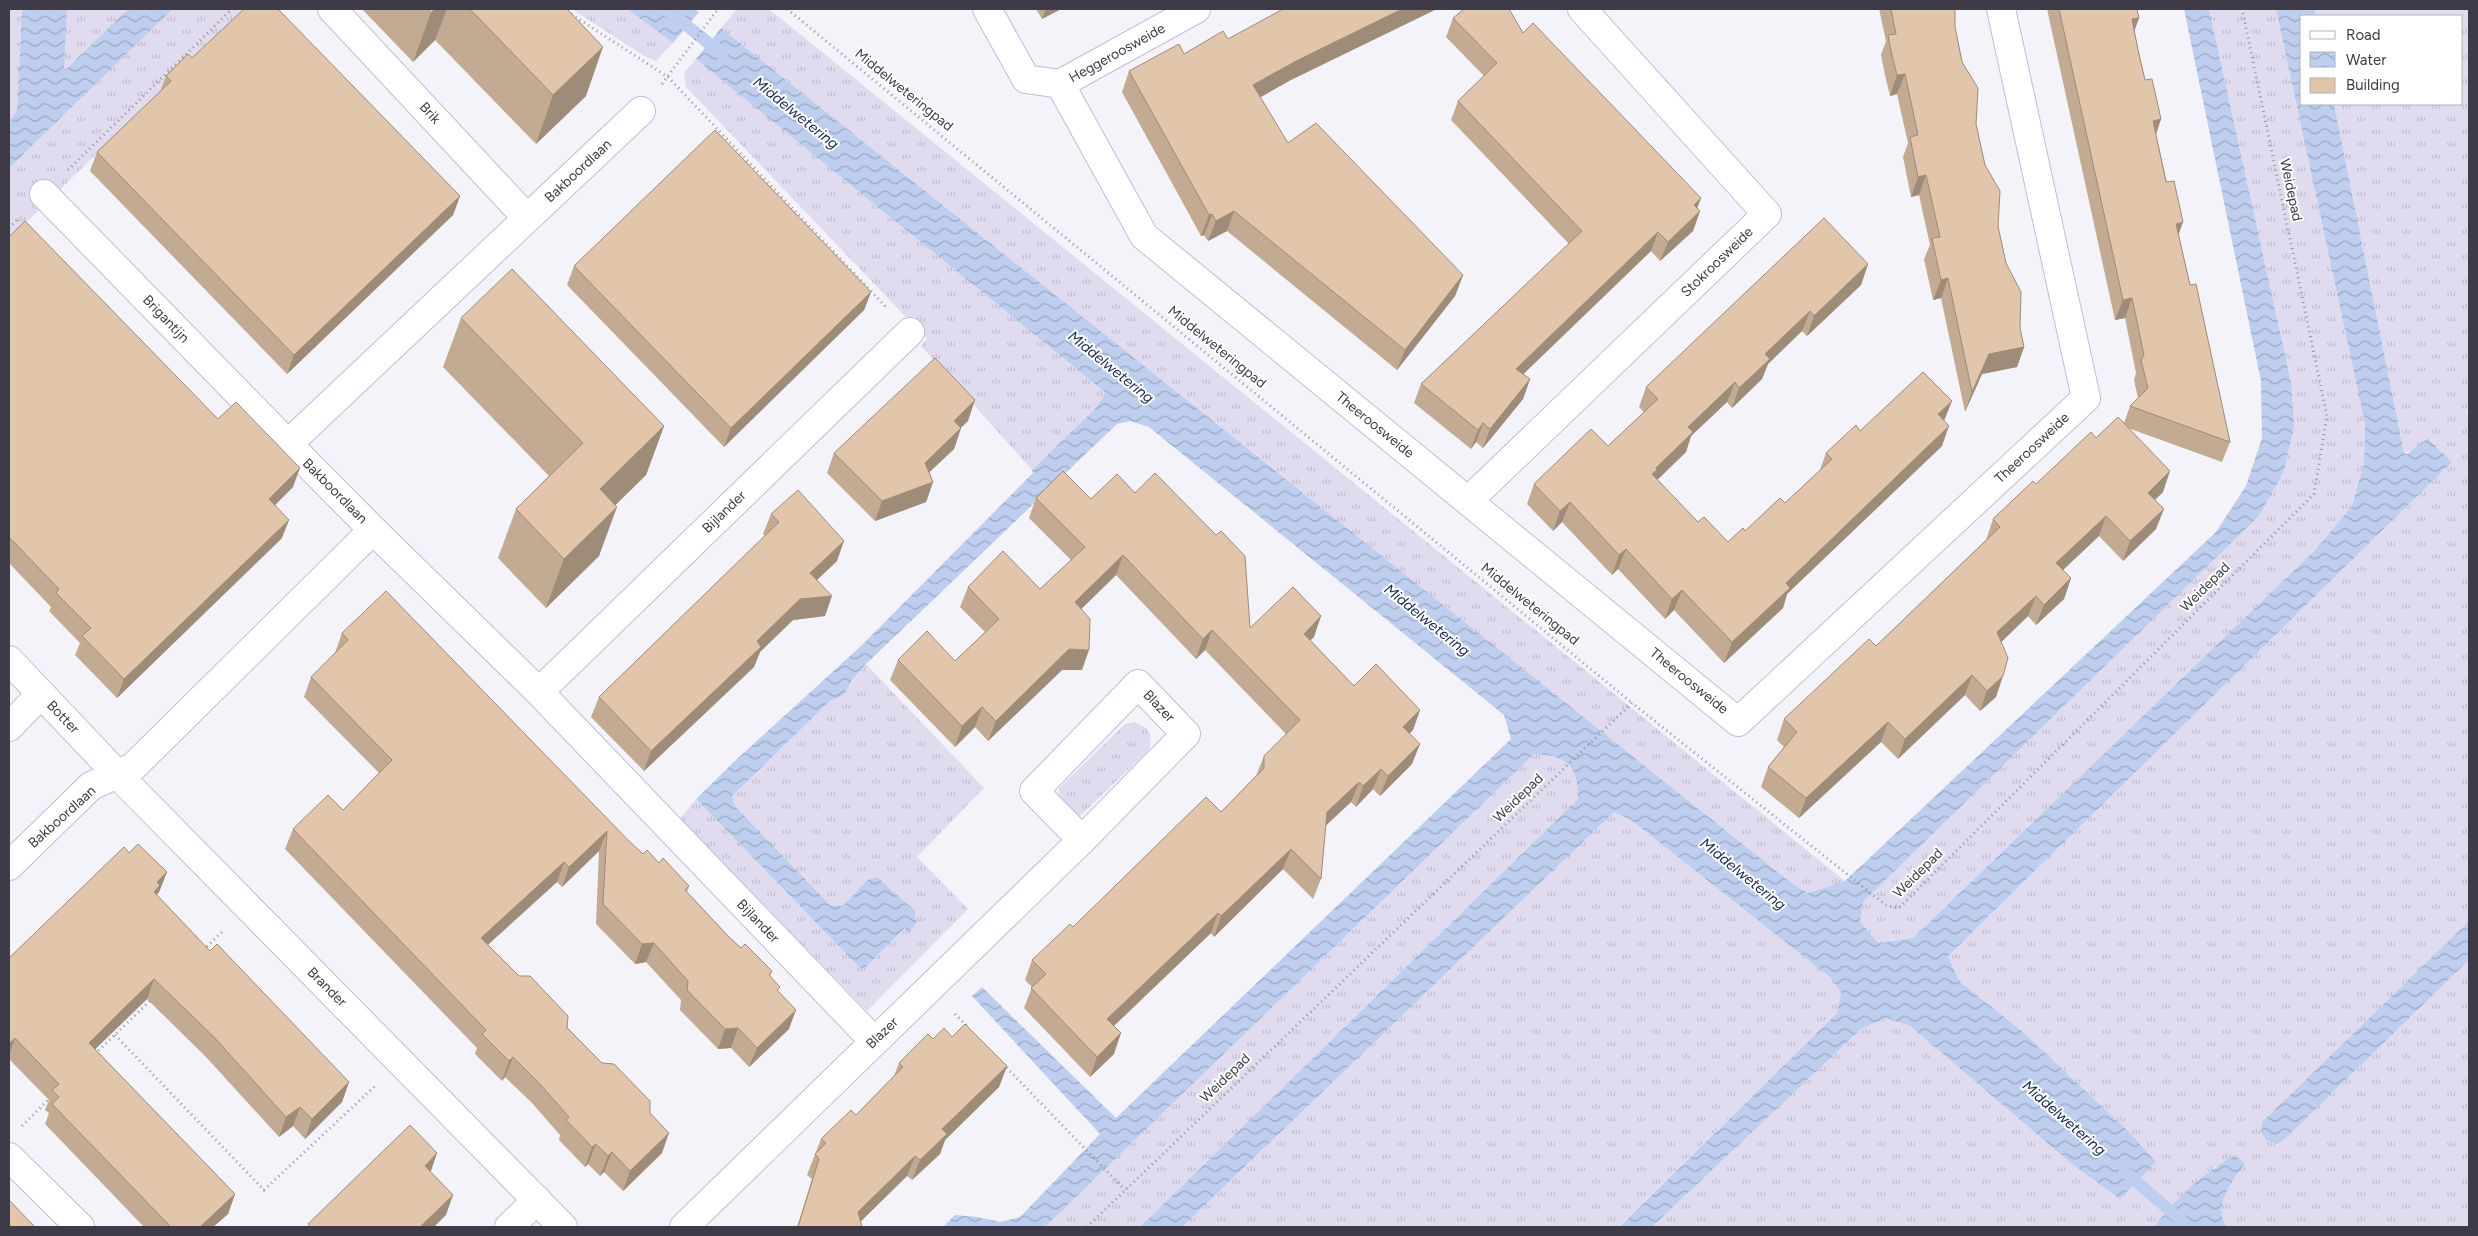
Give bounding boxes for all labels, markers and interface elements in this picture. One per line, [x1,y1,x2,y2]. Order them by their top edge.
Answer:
legend [2300,15,2463,105]
street label: Heggeroosweide [1066,19,1168,86]
text: Road [2346,26,2381,44]
street label: Middelweteringpad [852,45,956,135]
text: Water [2346,51,2386,69]
water label: Middelwetering [750,73,843,153]
text: Building [2346,76,2400,94]
street label: Brik [416,99,444,127]
street label: Bakboordlaan [541,136,615,206]
street label: Weidepad [2276,157,2306,223]
street label: Stokroosweide [1677,223,1757,301]
street label: Brigantijn [139,292,193,347]
street label: Middelweteringpad [1165,302,1269,392]
water label: Middelwetering [1065,327,1158,407]
street label: Theeroosweide [1332,388,1418,462]
street label: Theeroosweide [1991,409,2073,487]
street label: Bakboordlaan [299,455,371,527]
street label: Bijlander [699,487,750,537]
street label: Middelweteringpad [1478,559,1582,649]
street label: Weidepad [2177,559,2233,615]
water label: Middelwetering [1381,580,1474,660]
street label: Theeroosweide [1646,644,1732,718]
street label: Blazer [1140,686,1179,726]
street label: Botter [43,697,83,737]
street label: Weidepad [1489,770,1547,826]
street label: Bakboordlaan [25,782,99,852]
water label: Middelwetering [1697,834,1790,914]
street label: Weidepad [1890,845,1946,901]
street label: Bijlander [733,896,783,947]
street label: Brander [304,964,350,1010]
street label: Blazer [862,1013,902,1052]
street label: Weidepad [1196,1050,1254,1106]
water label: Middelwetering [2019,1077,2110,1159]

